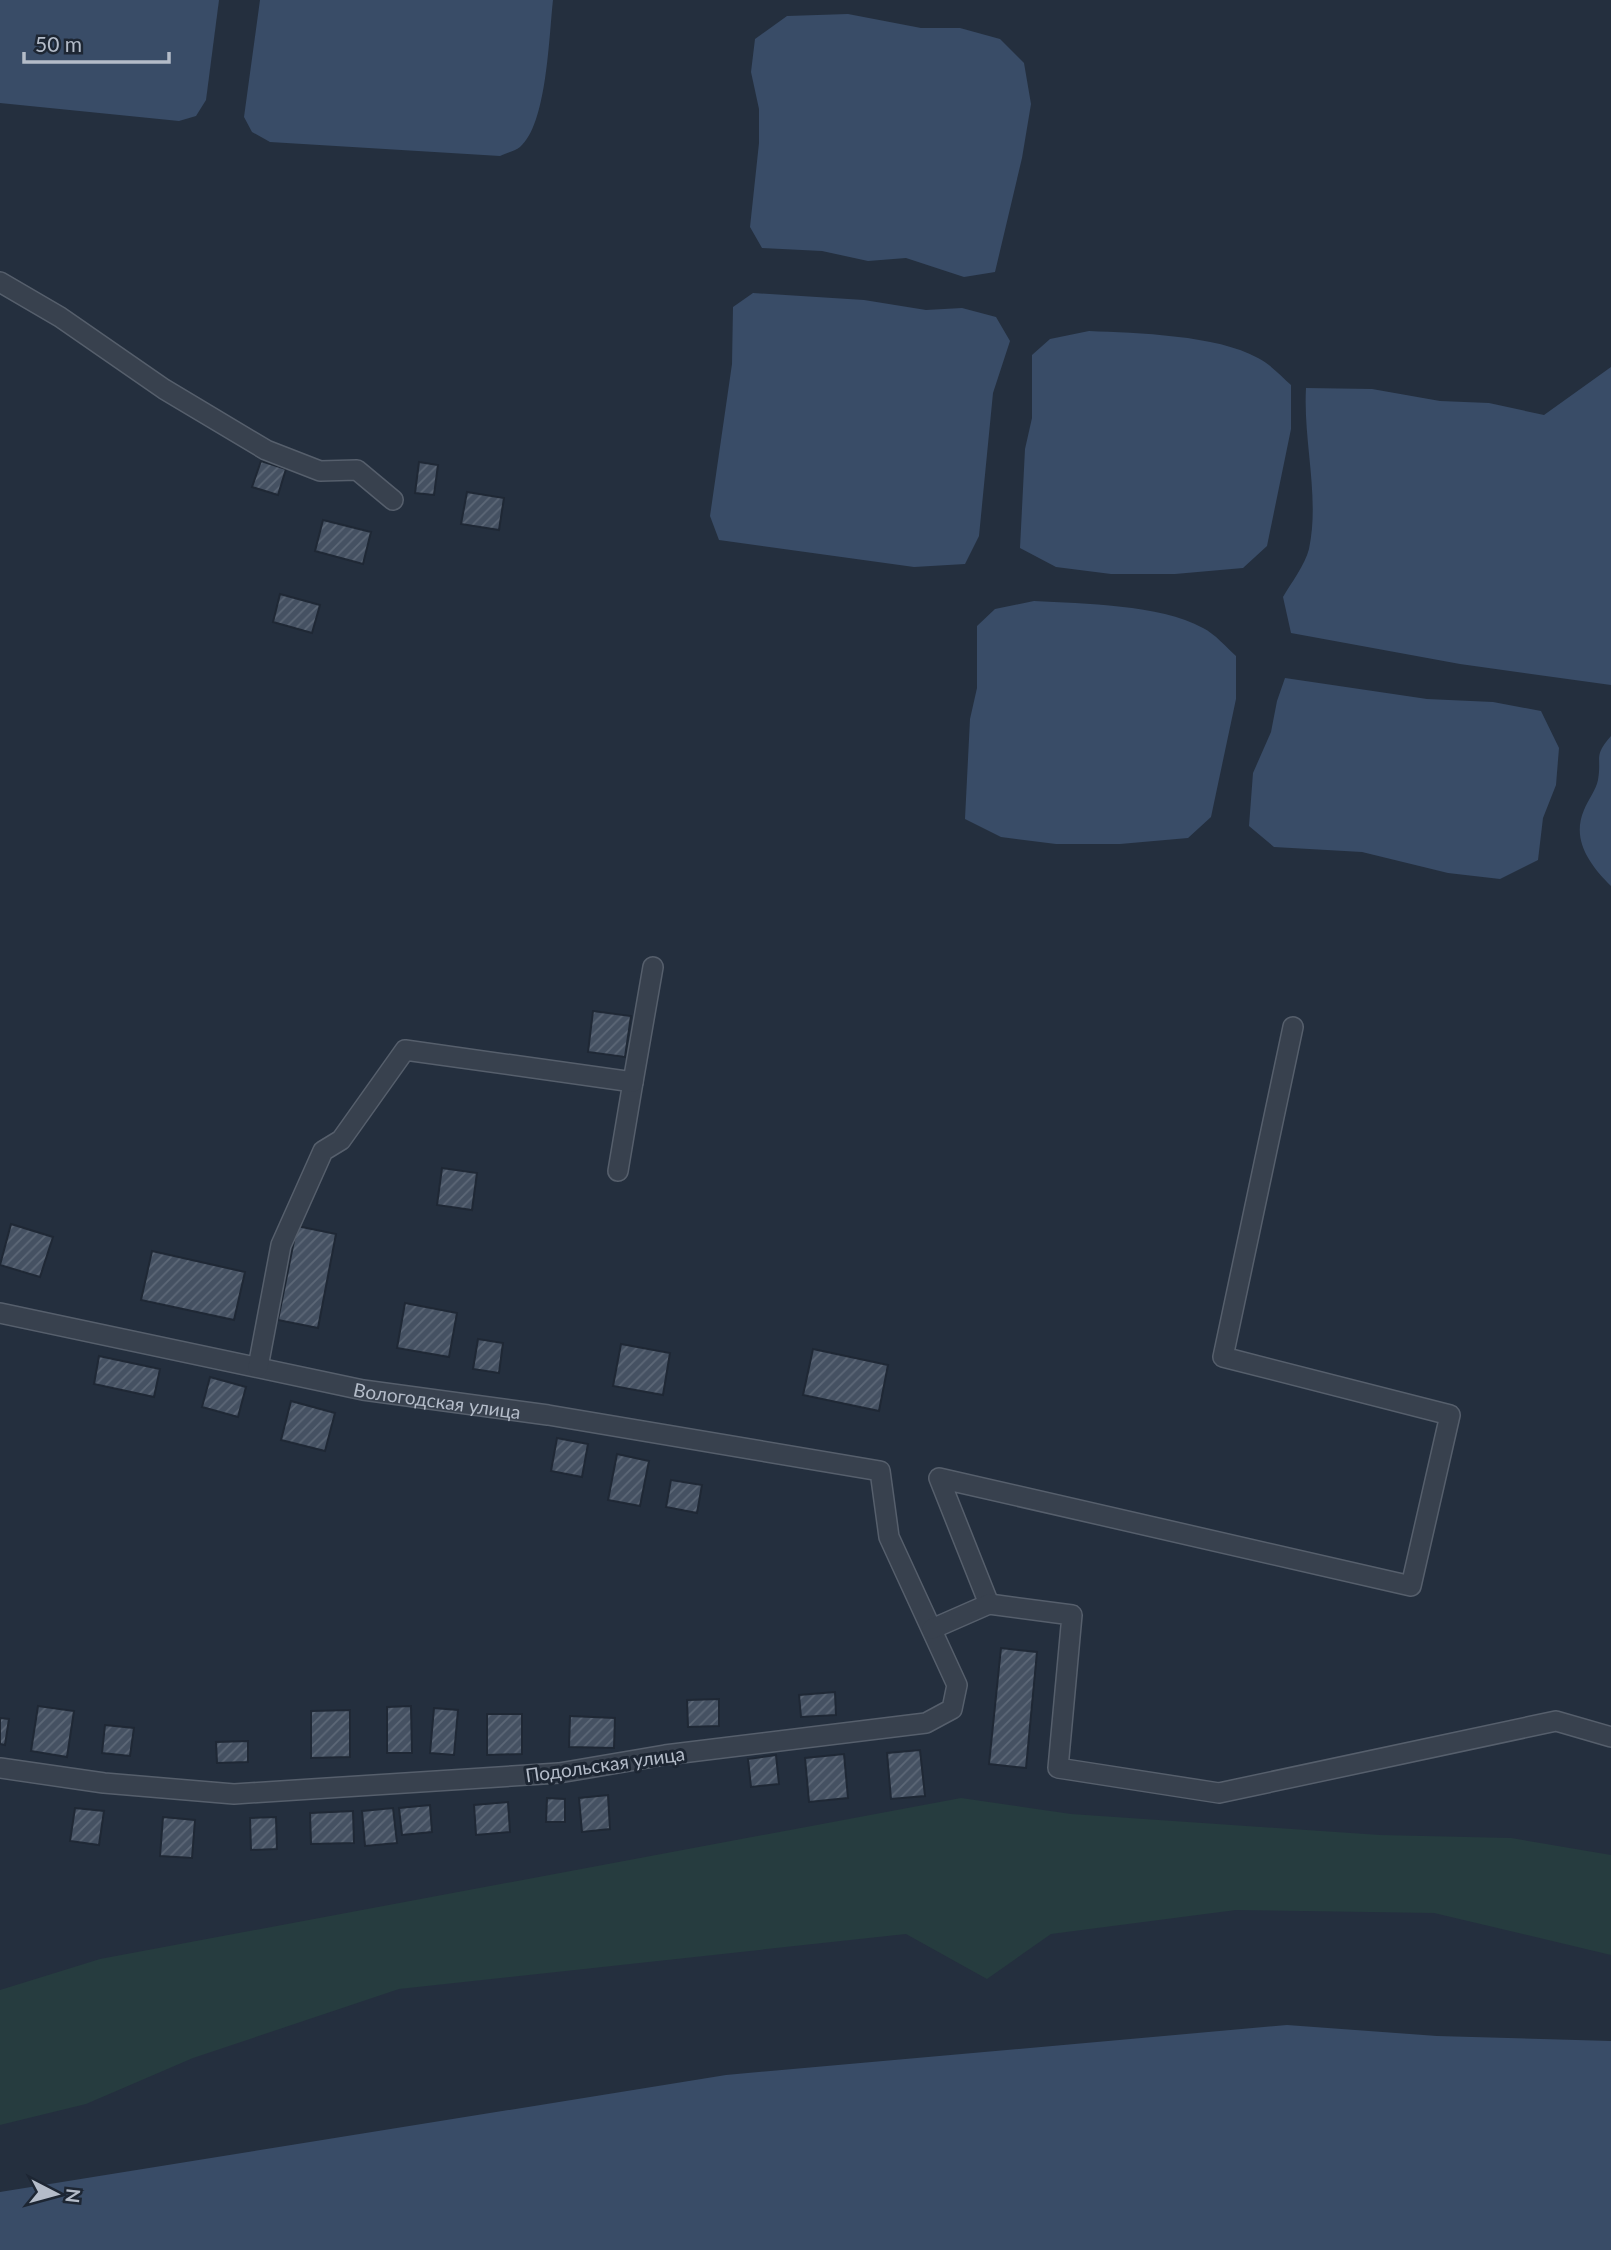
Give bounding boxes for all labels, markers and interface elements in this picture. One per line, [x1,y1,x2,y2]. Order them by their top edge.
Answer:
scale bar [24,21,170,65]
text: 50 m [35,31,82,56]
street label: Вологодская улица [351,1377,522,1423]
street label: Подольская улица [524,1741,686,1787]
north arrow [21,2159,91,2229]
text: N [61,2187,86,2204]

